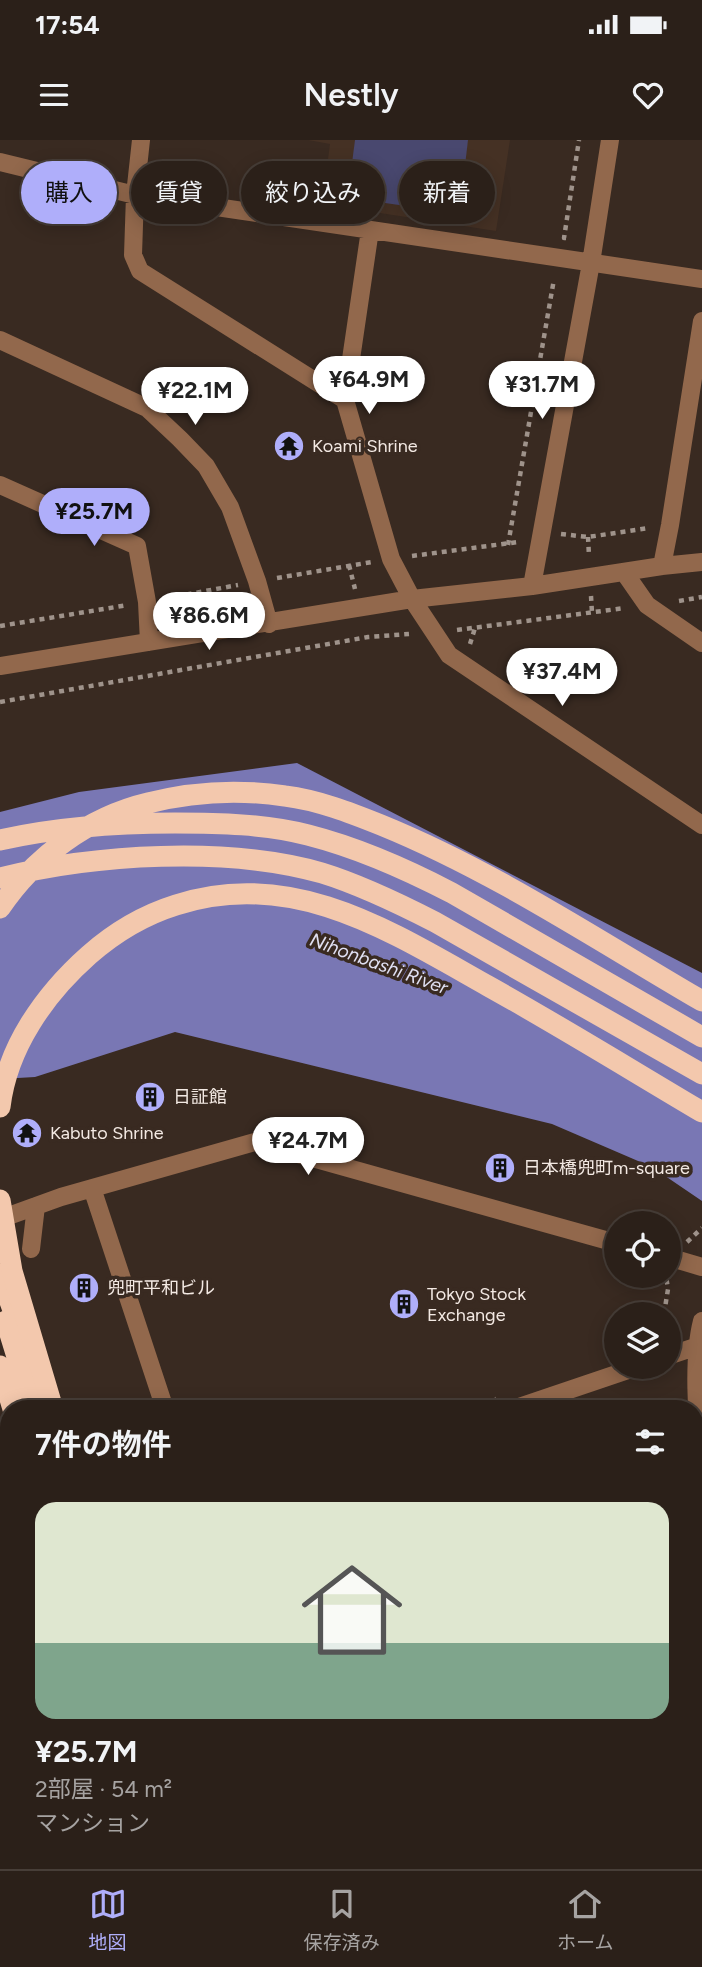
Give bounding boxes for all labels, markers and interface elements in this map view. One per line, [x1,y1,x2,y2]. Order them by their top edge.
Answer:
text: 17:54 [35,9,100,41]
icon: menu [35,76,73,114]
text: Nestly [303,76,399,114]
icon: heart [629,76,667,114]
chip: 購入 [21,161,117,224]
chip: 賃貸 [131,161,227,224]
chip: 絞り込み [241,161,385,224]
chip: 新着 [399,161,495,224]
pin: ¥64.9M [312,356,426,416]
pin: ¥31.7M [485,362,599,421]
text: ¥64.9M [329,365,409,393]
pin: ¥22.1M [138,368,252,427]
text: ¥31.7M [505,370,579,398]
text: ¥22.1M [157,376,233,404]
temple icon: Koami Shrine [272,429,306,463]
place label: Koami Shrine [312,435,418,457]
pin: ¥25.7M [37,488,151,548]
text: ¥25.7M [55,497,133,525]
pin: ¥86.6M [152,592,266,652]
text: ¥86.6M [169,601,249,629]
pin: ¥37.4M [505,648,619,708]
text: ¥37.4M [522,657,602,685]
water label: Nihonbashi River [307,928,451,999]
building icon: 日証館 [133,1080,167,1114]
place label: 日証館 [173,1086,227,1108]
temple icon: Kabuto Shrine [10,1116,44,1150]
pin: ¥24.7M [251,1118,365,1177]
place label: Kabuto Shrine [50,1122,164,1144]
text: ¥24.7M [268,1126,348,1154]
building icon: 日本橋兜町m-square [483,1151,517,1185]
place label: 日本橋兜町m-square [523,1157,690,1179]
map controls [604,1211,681,1379]
button: locate [604,1211,681,1288]
building icon: 兜町平和ビル [67,1271,101,1305]
place label: 兜町平和ビル [107,1277,215,1299]
place label: Tokyo Stock Exchange [427,1283,526,1326]
building icon: Tokyo Stock Exchange [387,1287,421,1321]
button: layers [604,1302,681,1379]
icon: filters [631,1423,669,1461]
text: 7件の物件 [35,1426,172,1463]
icon: home [289,1547,415,1673]
text: ¥25.7M [35,1733,138,1770]
text: 2部屋 · 54 m² [35,1775,172,1803]
text: マンション [35,1809,150,1837]
tab: 地図 [89,1885,127,1954]
tab: 保存済み [304,1885,380,1954]
tab: ホーム [557,1885,613,1954]

